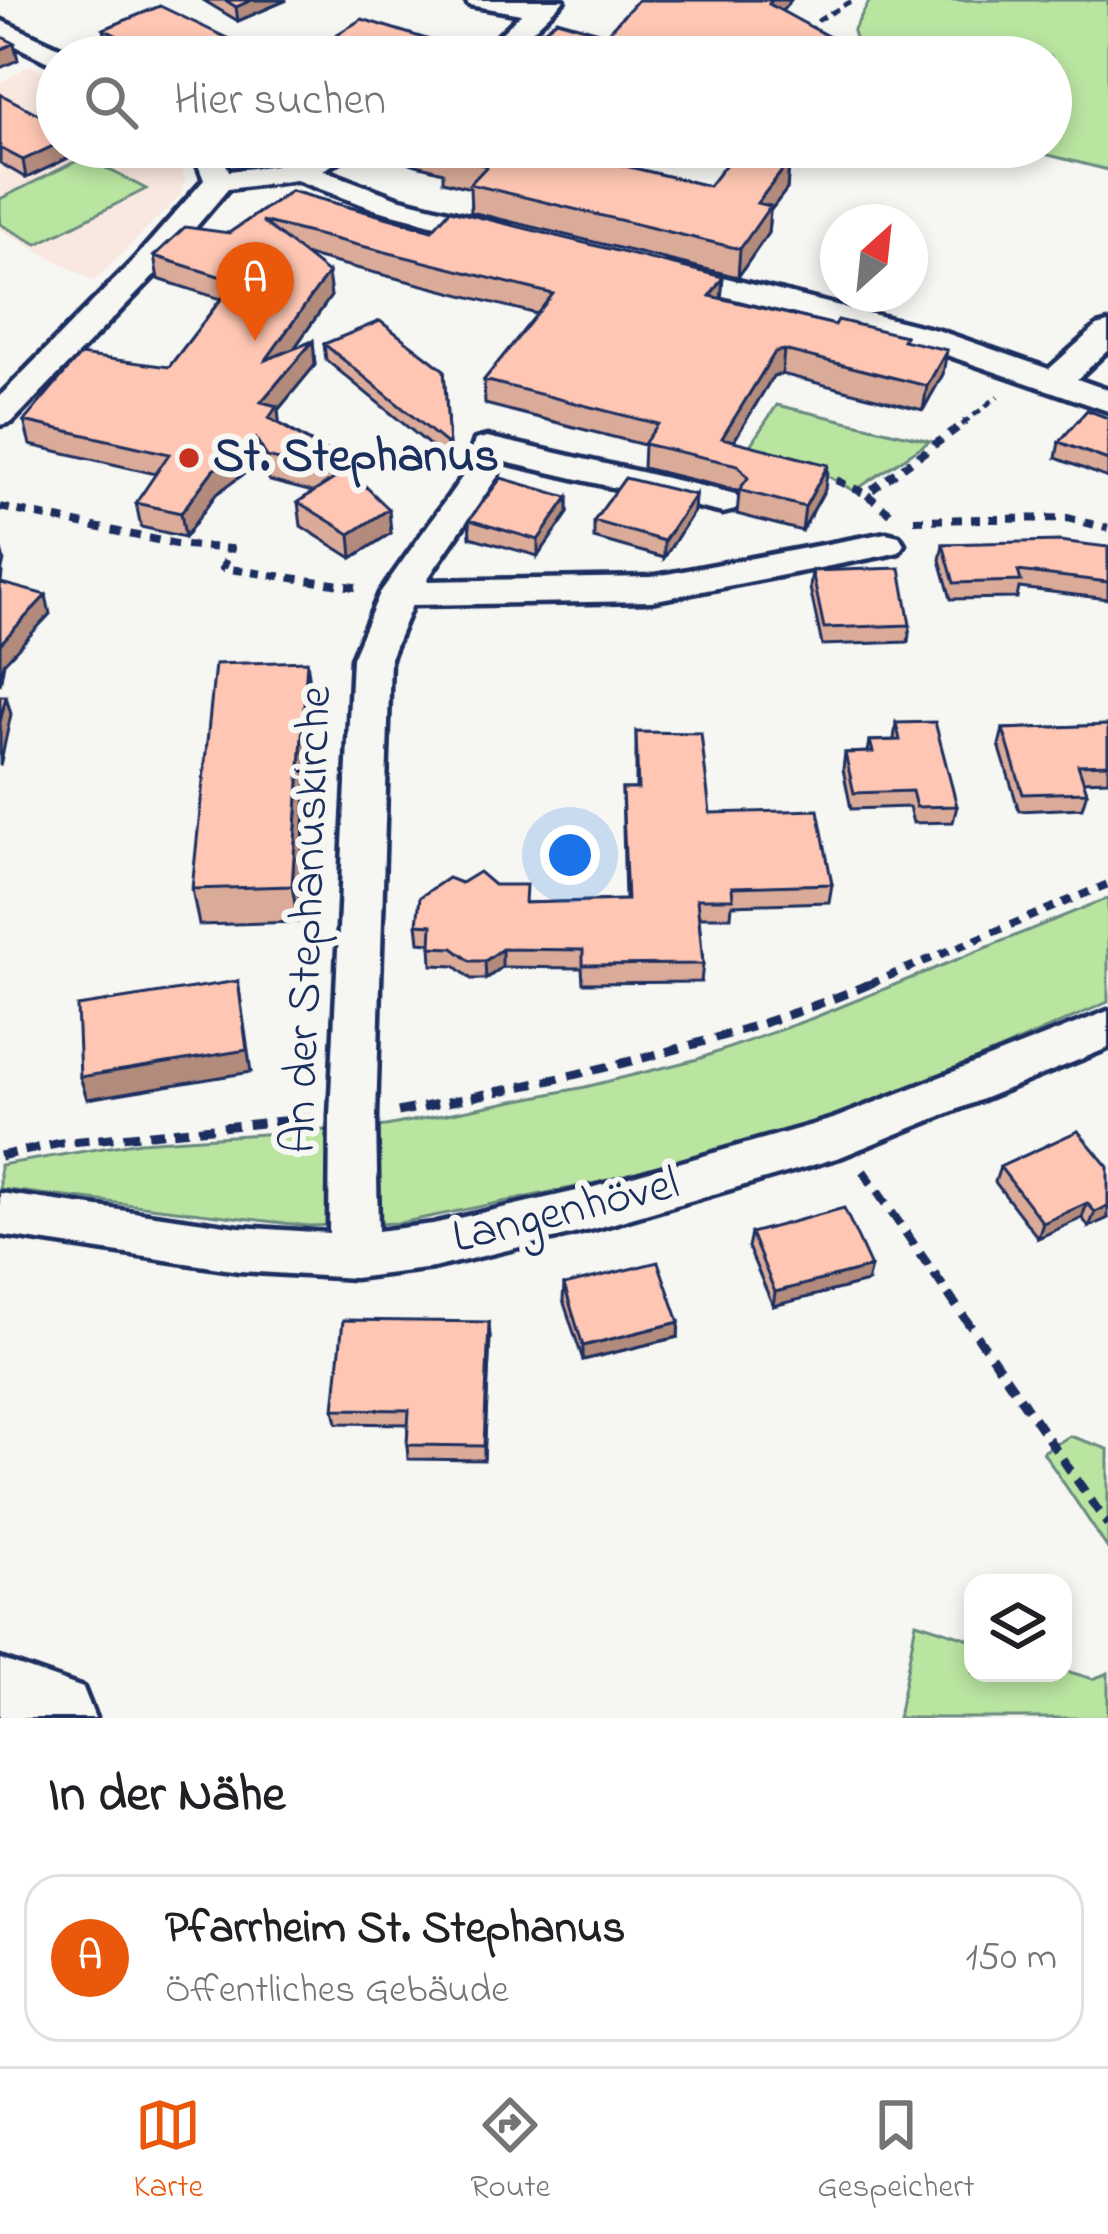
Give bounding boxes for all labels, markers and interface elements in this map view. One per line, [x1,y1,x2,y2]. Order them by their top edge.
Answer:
search box [36,36,1072,168]
icon: search [78,69,144,135]
text: Hier suchen [174,69,386,135]
north arrow [820,204,928,312]
pin: A [216,242,294,341]
place label: St. Stephanus [213,423,499,493]
marker: St. Stephanus [176,445,202,471]
street label: An der Stephanuskirche [266,684,352,1155]
your location [540,825,600,885]
street label: Langenhövel [445,1150,687,1275]
map controls [964,1574,1072,1682]
button: layers [964,1574,1072,1682]
text: In der Nähe [48,1759,285,1834]
text: Pfarrheim St. Stephanus [165,1897,625,1963]
text: A [78,1930,102,1987]
text: 150 m [965,1930,1057,1987]
text: Öffentliches Gebäude [165,1963,509,2020]
tab: Karte [133,2092,203,2212]
tab: Route [470,2092,550,2212]
tab: Gespeichert [817,2092,975,2212]

